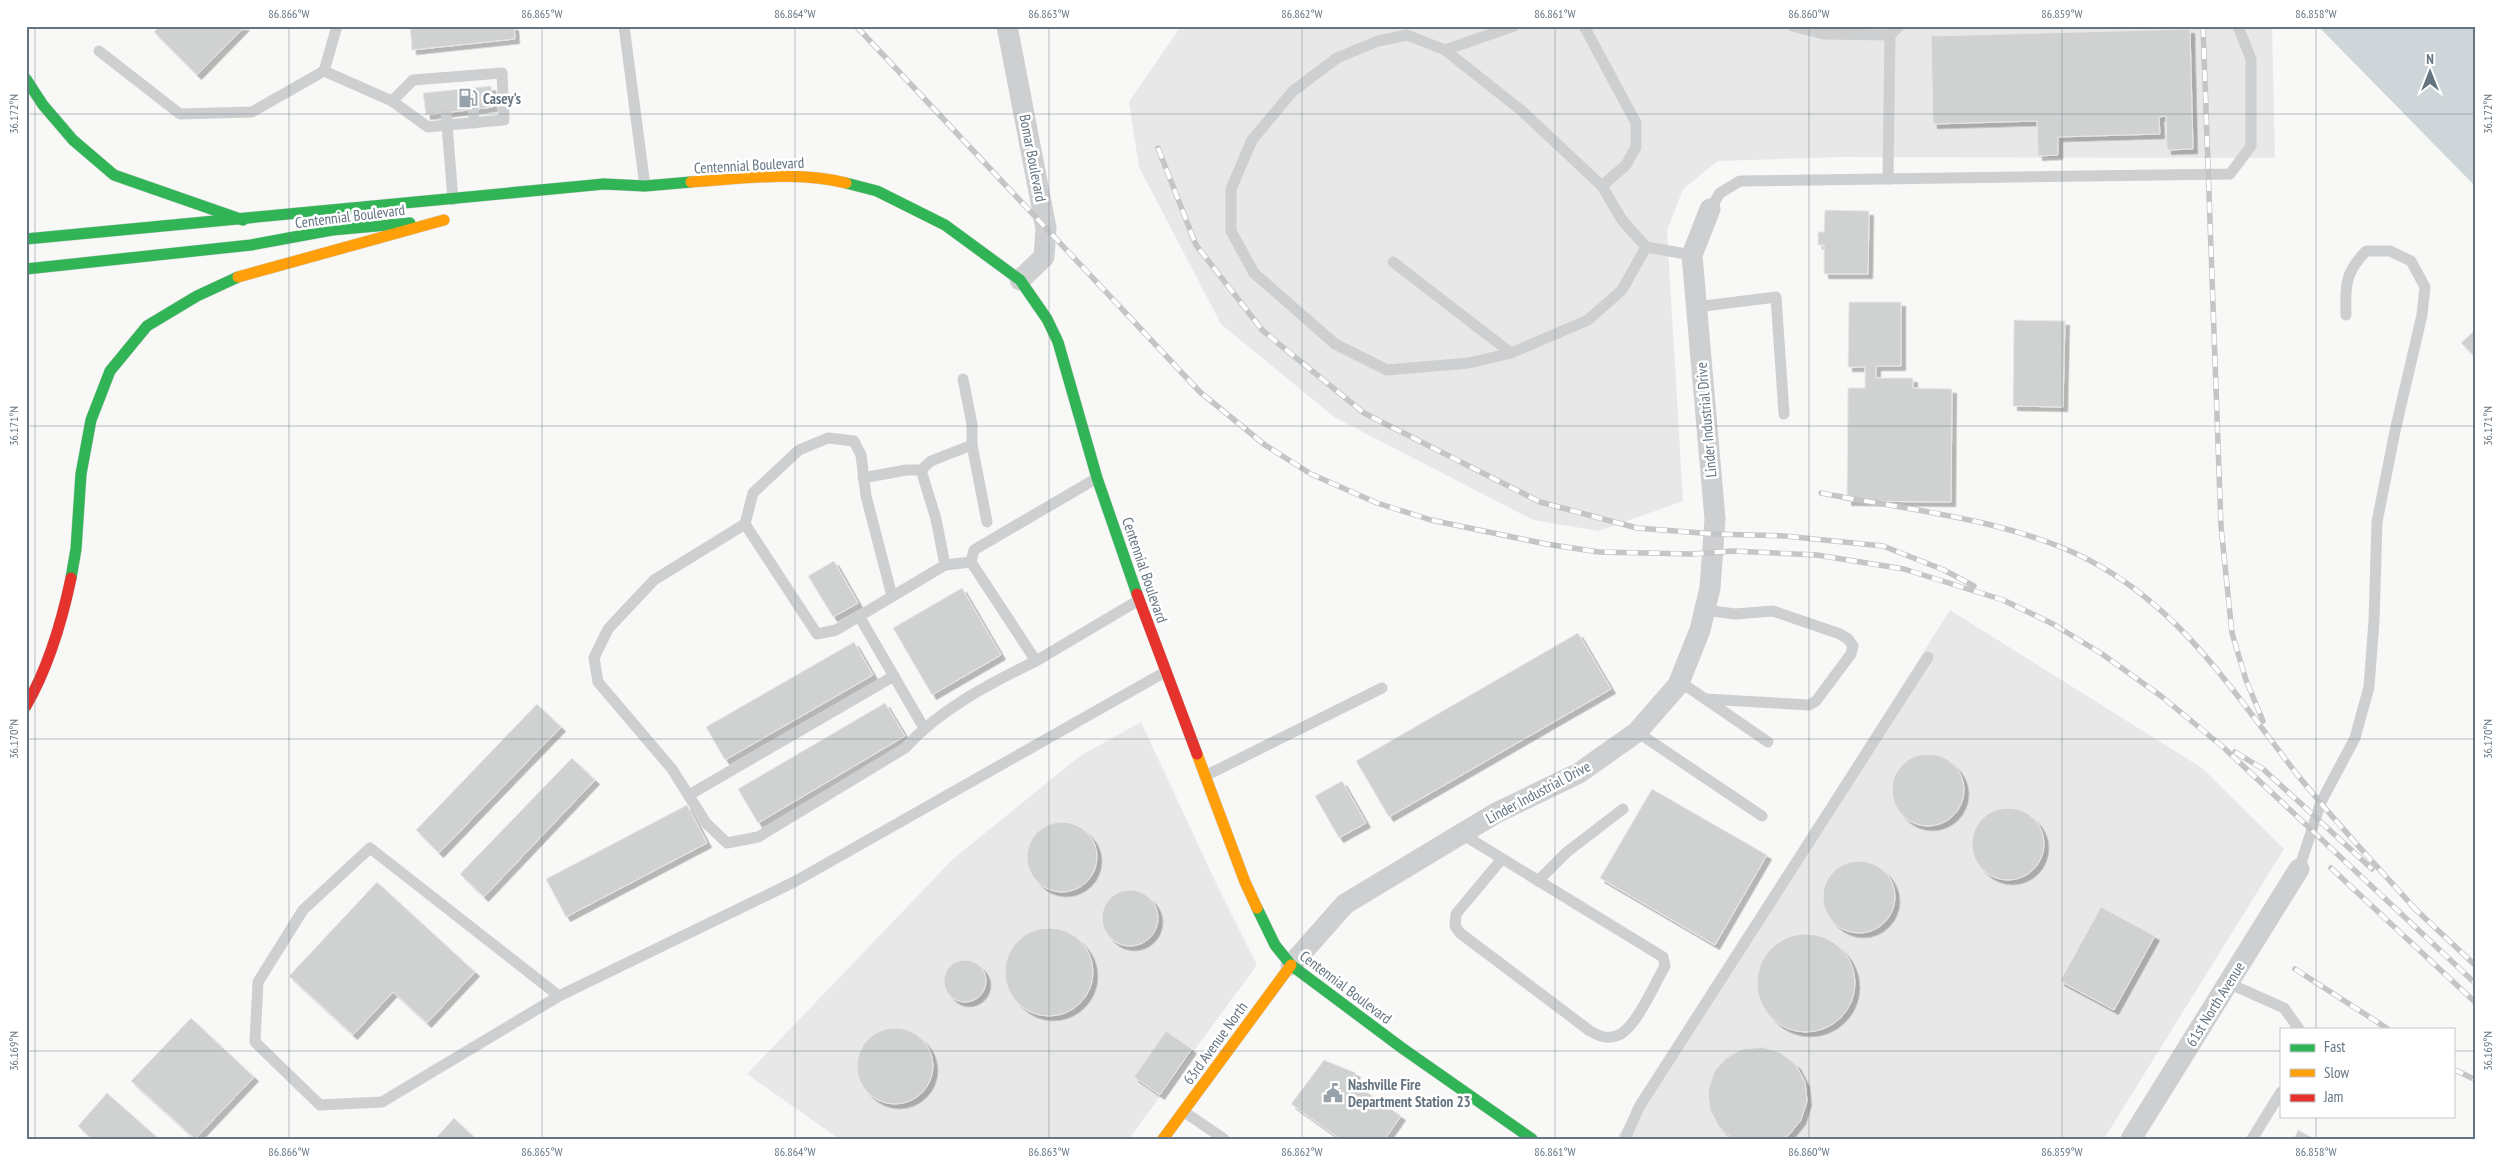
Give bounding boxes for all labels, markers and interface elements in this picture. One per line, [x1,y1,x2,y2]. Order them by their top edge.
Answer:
text: 86.866°W [268,6,310,21]
text: 86.865°W [521,6,563,21]
text: 86.864°W [774,6,816,21]
text: 86.863°W [1028,6,1070,21]
text: 86.862°W [1281,6,1323,21]
text: 86.861°W [1534,6,1576,21]
text: 86.860°W [1788,6,1830,21]
text: 86.859°W [2041,6,2083,21]
text: 86.858°W [2295,6,2337,21]
north arrow [2404,48,2454,98]
text: N [2426,50,2434,68]
fuel station icon: Casey's [457,87,479,109]
place label: Casey's [483,89,521,108]
text: 36.172°N [6,94,21,134]
text: 36.172°N [2480,94,2495,134]
street label: Bomar Boulevard [1015,113,1051,203]
street label: Centennial Boulevard [693,153,805,177]
street label: Centennial Boulevard [294,200,406,232]
street label: Linder Industrial Drive [1691,362,1721,478]
text: 36.171°N [6,406,21,446]
text: 36.171°N [2480,406,2495,446]
street label: Centennial Boulevard [1118,515,1172,625]
text: 36.170°N [6,719,21,759]
text: 36.170°N [2480,719,2495,759]
street label: Linder Industrial Drive [1482,756,1594,828]
street label: Centennial Boulevard [1296,946,1396,1028]
street label: 61st North Avenue [2181,958,2249,1050]
street label: 63rd Avenue North [1179,998,1251,1088]
legend [2280,1028,2454,1118]
text: 36.169°N [6,1031,21,1071]
text: 36.169°N [2480,1031,2495,1071]
text: Fast [2324,1037,2345,1056]
text: Slow [2324,1063,2349,1082]
place label: Nashville Fire Department Station 23 [1348,1075,1471,1111]
public building icon: Nashville Fire Department Station 23 [1322,1082,1344,1104]
text: Jam [2323,1087,2343,1106]
text: 86.866°W [268,1144,310,1159]
text: 86.865°W [521,1144,563,1159]
text: 86.864°W [774,1144,816,1159]
text: 86.863°W [1028,1144,1070,1159]
text: 86.862°W [1281,1144,1323,1159]
text: 86.861°W [1534,1144,1576,1159]
text: 86.860°W [1788,1144,1830,1159]
text: 86.859°W [2041,1144,2083,1159]
text: 86.858°W [2295,1144,2337,1159]

